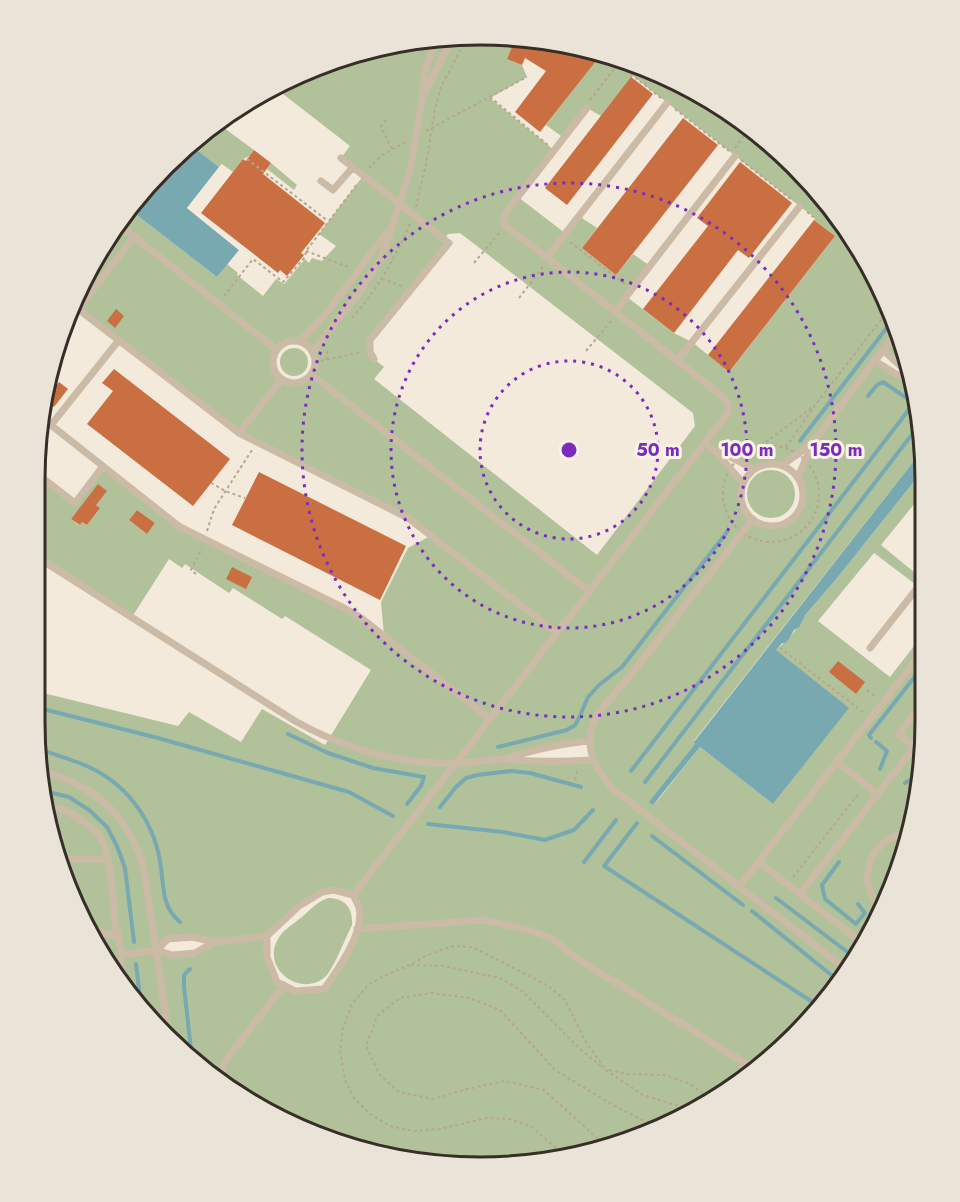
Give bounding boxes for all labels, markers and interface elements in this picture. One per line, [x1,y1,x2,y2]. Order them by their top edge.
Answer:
text: 50 m [636,437,680,463]
text: 100 m [720,437,774,463]
text: 150 m [810,437,862,463]
centre of rings [559,440,579,460]

